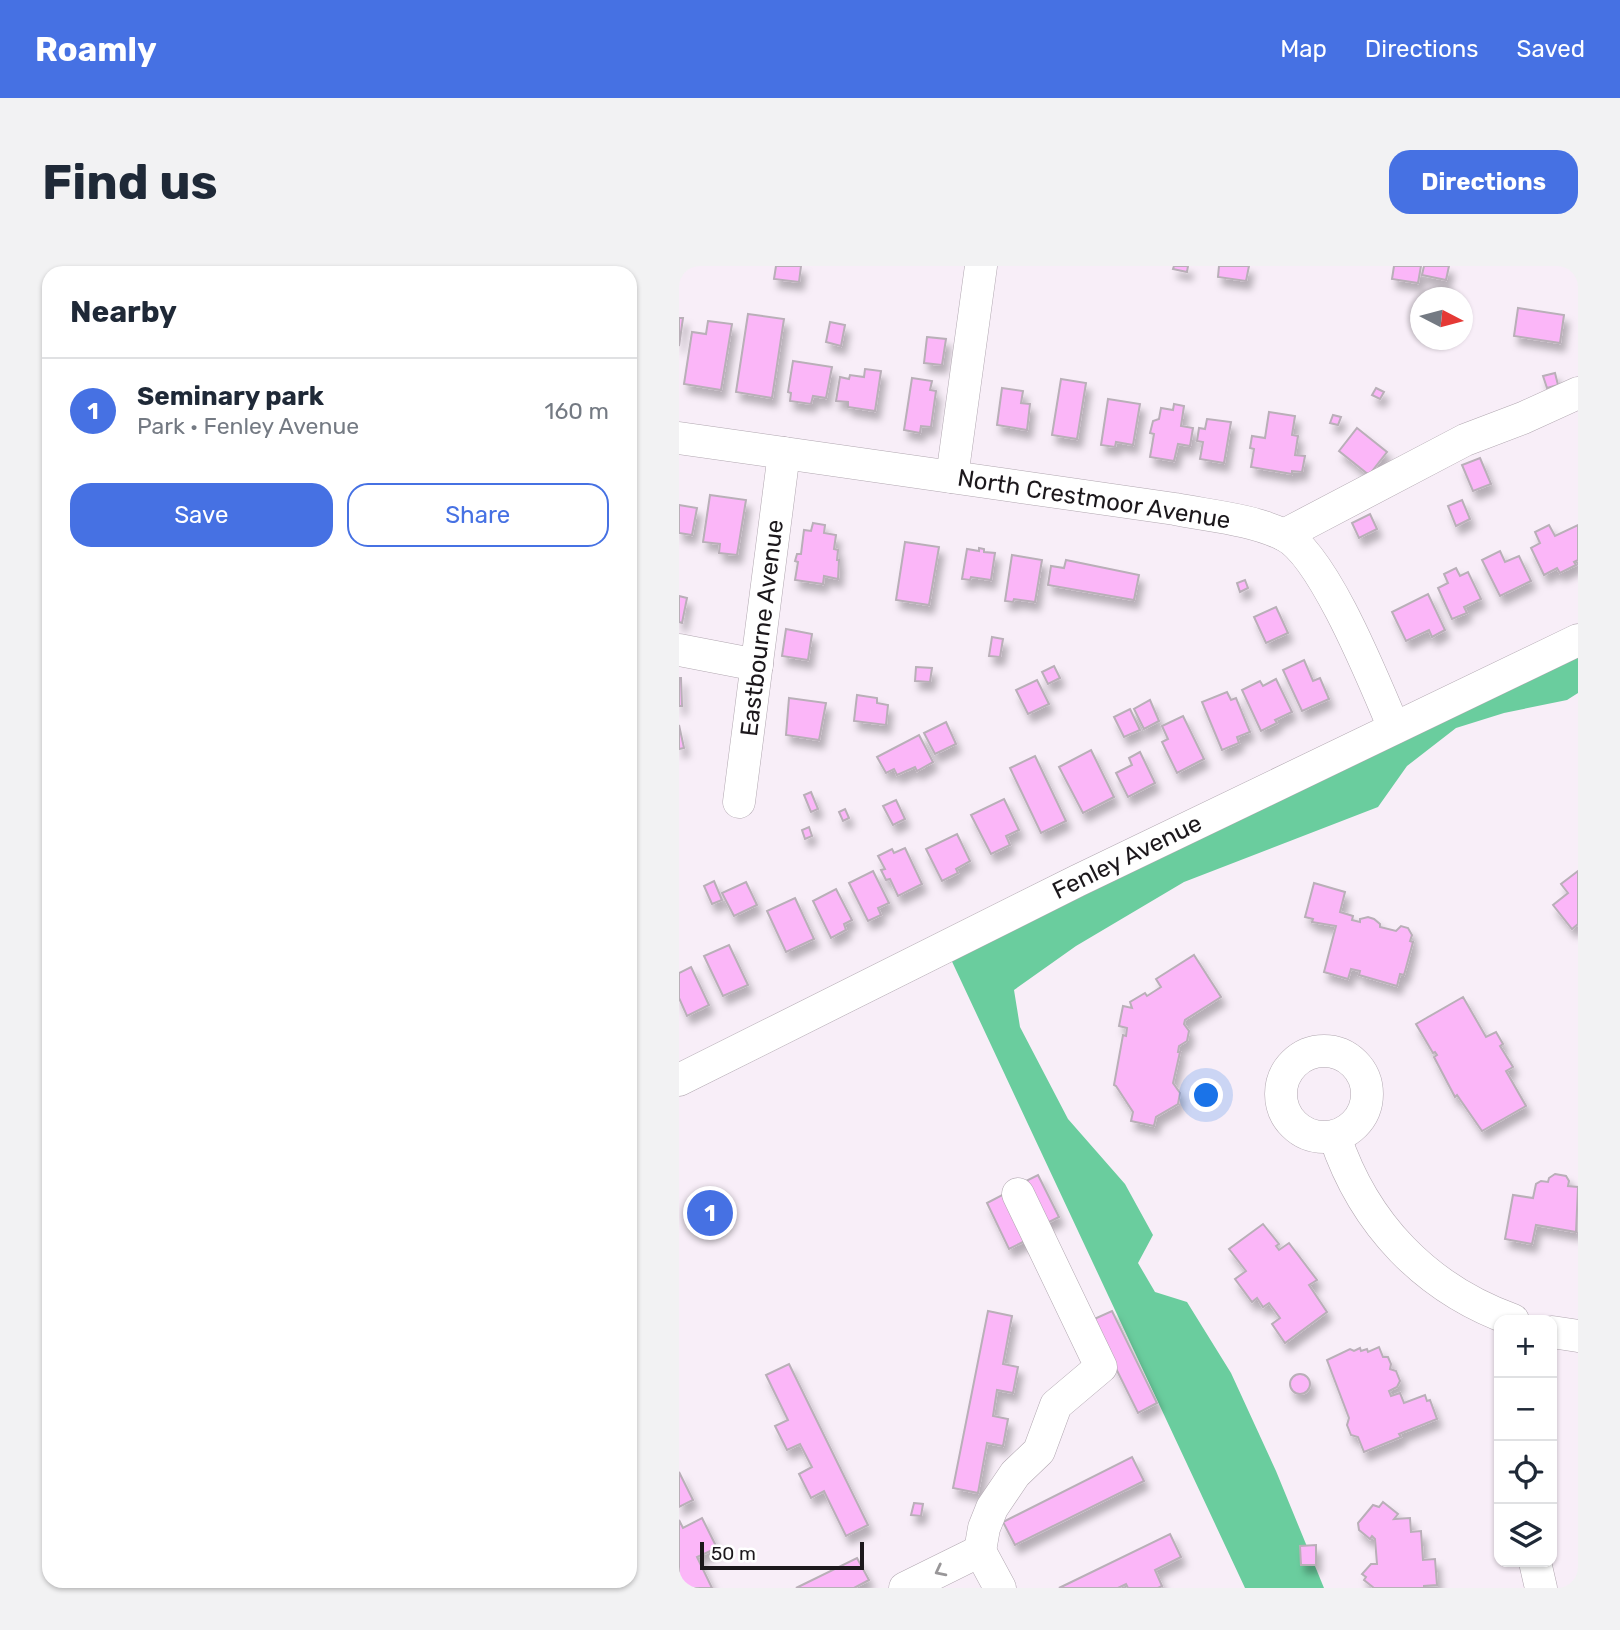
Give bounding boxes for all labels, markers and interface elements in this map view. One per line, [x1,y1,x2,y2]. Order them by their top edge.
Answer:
text: Roamly [35,30,157,69]
text: Map [1280,35,1327,63]
text: Directions [1365,35,1478,63]
text: Saved [1516,35,1585,63]
button: Directions [1389,150,1578,214]
text: Find us [42,153,218,211]
north arrow [1410,287,1473,350]
text: Nearby [70,294,177,330]
text: Seminary park [137,381,324,412]
text: 1 [87,397,99,425]
text: 160 m [545,397,609,425]
text: Park · Fenley Avenue [137,412,359,440]
street label: North Crestmoor Avenue [955,464,1233,534]
button: Save [70,483,333,547]
button: Share [347,483,609,547]
street label: Eastbourne Avenue [735,518,789,738]
street label: Fenley Avenue [1048,809,1206,905]
your location [1189,1078,1223,1112]
pin: 1 [687,1187,733,1239]
map controls [1494,1315,1557,1567]
button: + [1494,1315,1557,1378]
button: − [1494,1378,1557,1441]
button: locate [1494,1441,1557,1504]
button: layers [1494,1504,1557,1567]
scale bar [700,1539,865,1571]
text: 50 m [711,1542,756,1565]
one-way arrow [935,1562,947,1576]

